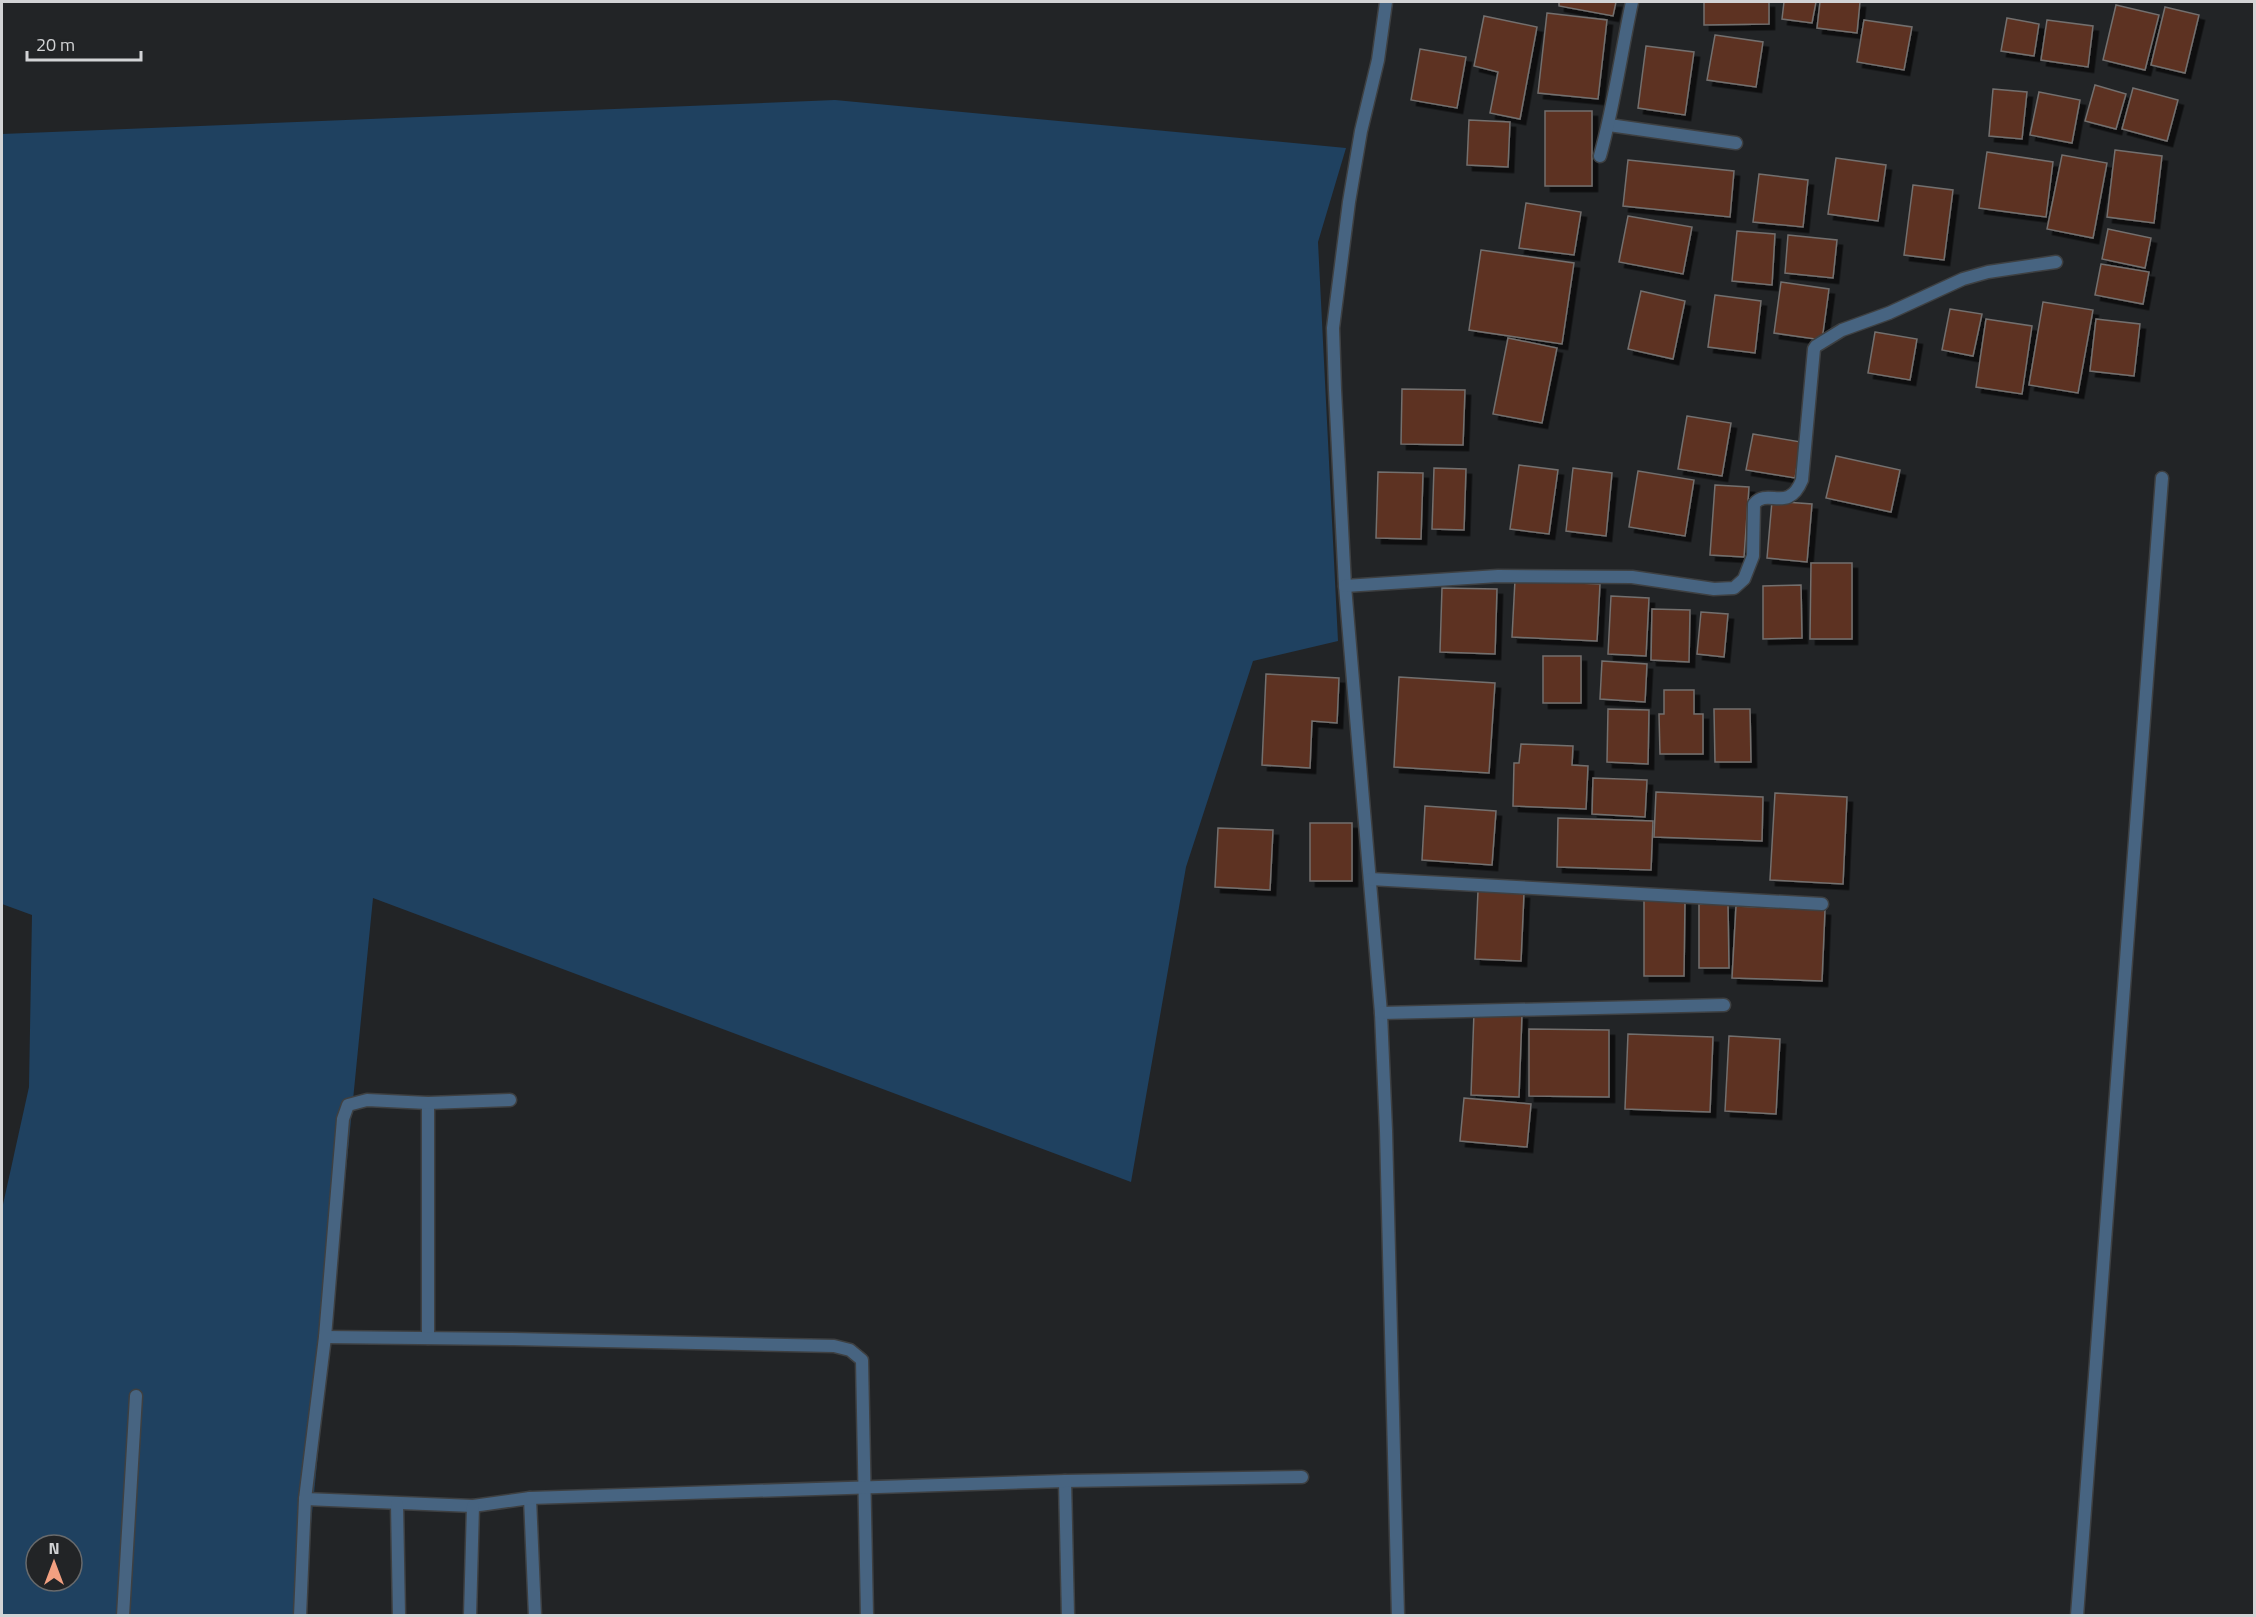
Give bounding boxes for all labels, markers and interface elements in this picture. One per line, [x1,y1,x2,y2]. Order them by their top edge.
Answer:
scale bar [27,24,141,62]
text: 20 m [36,31,75,58]
north arrow [24,1533,84,1593]
text: N [48,1536,60,1560]

